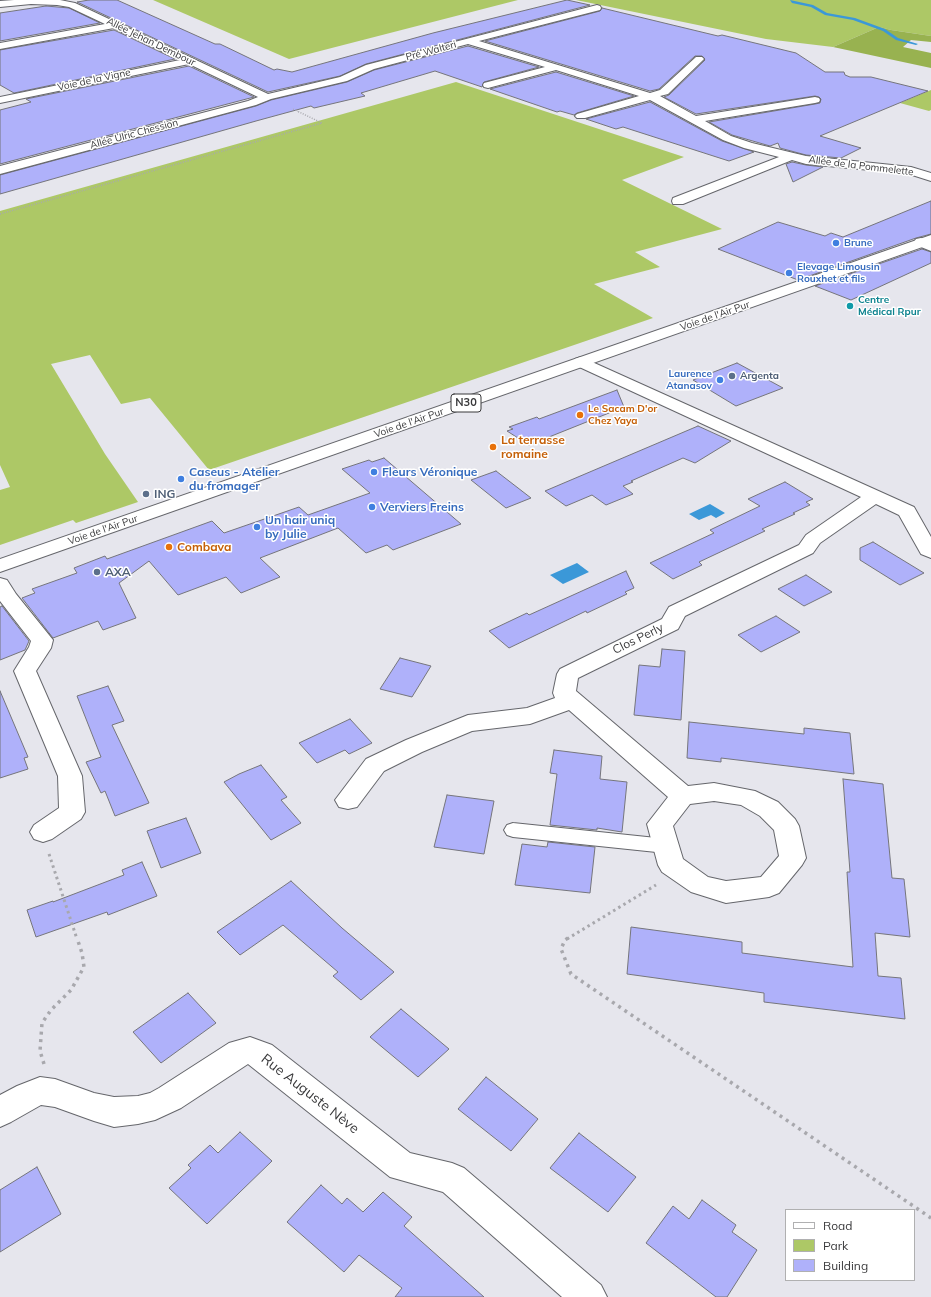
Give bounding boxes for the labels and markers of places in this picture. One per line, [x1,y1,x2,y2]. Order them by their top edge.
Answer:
place label: Brune [844,237,872,249]
marker: Brune [831,238,841,248]
place label: Elevage Limousin Rouxhet et fils [797,261,880,284]
marker: Elevage Limousin Rouxhet et fils [784,268,794,278]
place label: Centre Médical Rpur [858,294,921,318]
marker: Centre Médical Rpur [845,301,855,311]
place label: Laurence Atanasov [666,368,712,392]
place label: Argenta [740,370,779,382]
marker: Argenta [727,371,737,381]
marker: Laurence Atanasov [715,375,725,385]
place label: Le Sacam D'or Chez Yaya [588,403,657,426]
marker: Le Sacam D'or Chez Yaya [575,410,585,420]
place label: La terrasse romaine [501,433,565,461]
marker: La terrasse romaine [488,442,498,452]
place label: Caseus - Atelier du fromager [189,465,279,493]
place label: Fleurs Véronique [382,465,477,479]
marker: Fleurs Véronique [369,467,379,477]
marker: Caseus - Atelier du fromager [176,474,186,484]
place label: ING [154,487,175,501]
marker: ING [141,489,151,499]
place label: Verviers Freins [380,500,464,514]
marker: Verviers Freins [367,502,377,512]
place label: Un hair uniq by Julie [265,513,335,541]
marker: Un hair uniq by Julie [252,522,262,532]
place label: Combava [177,540,231,554]
marker: Combava [164,542,174,552]
place label: AXA [105,565,131,579]
marker: AXA [92,567,102,577]

